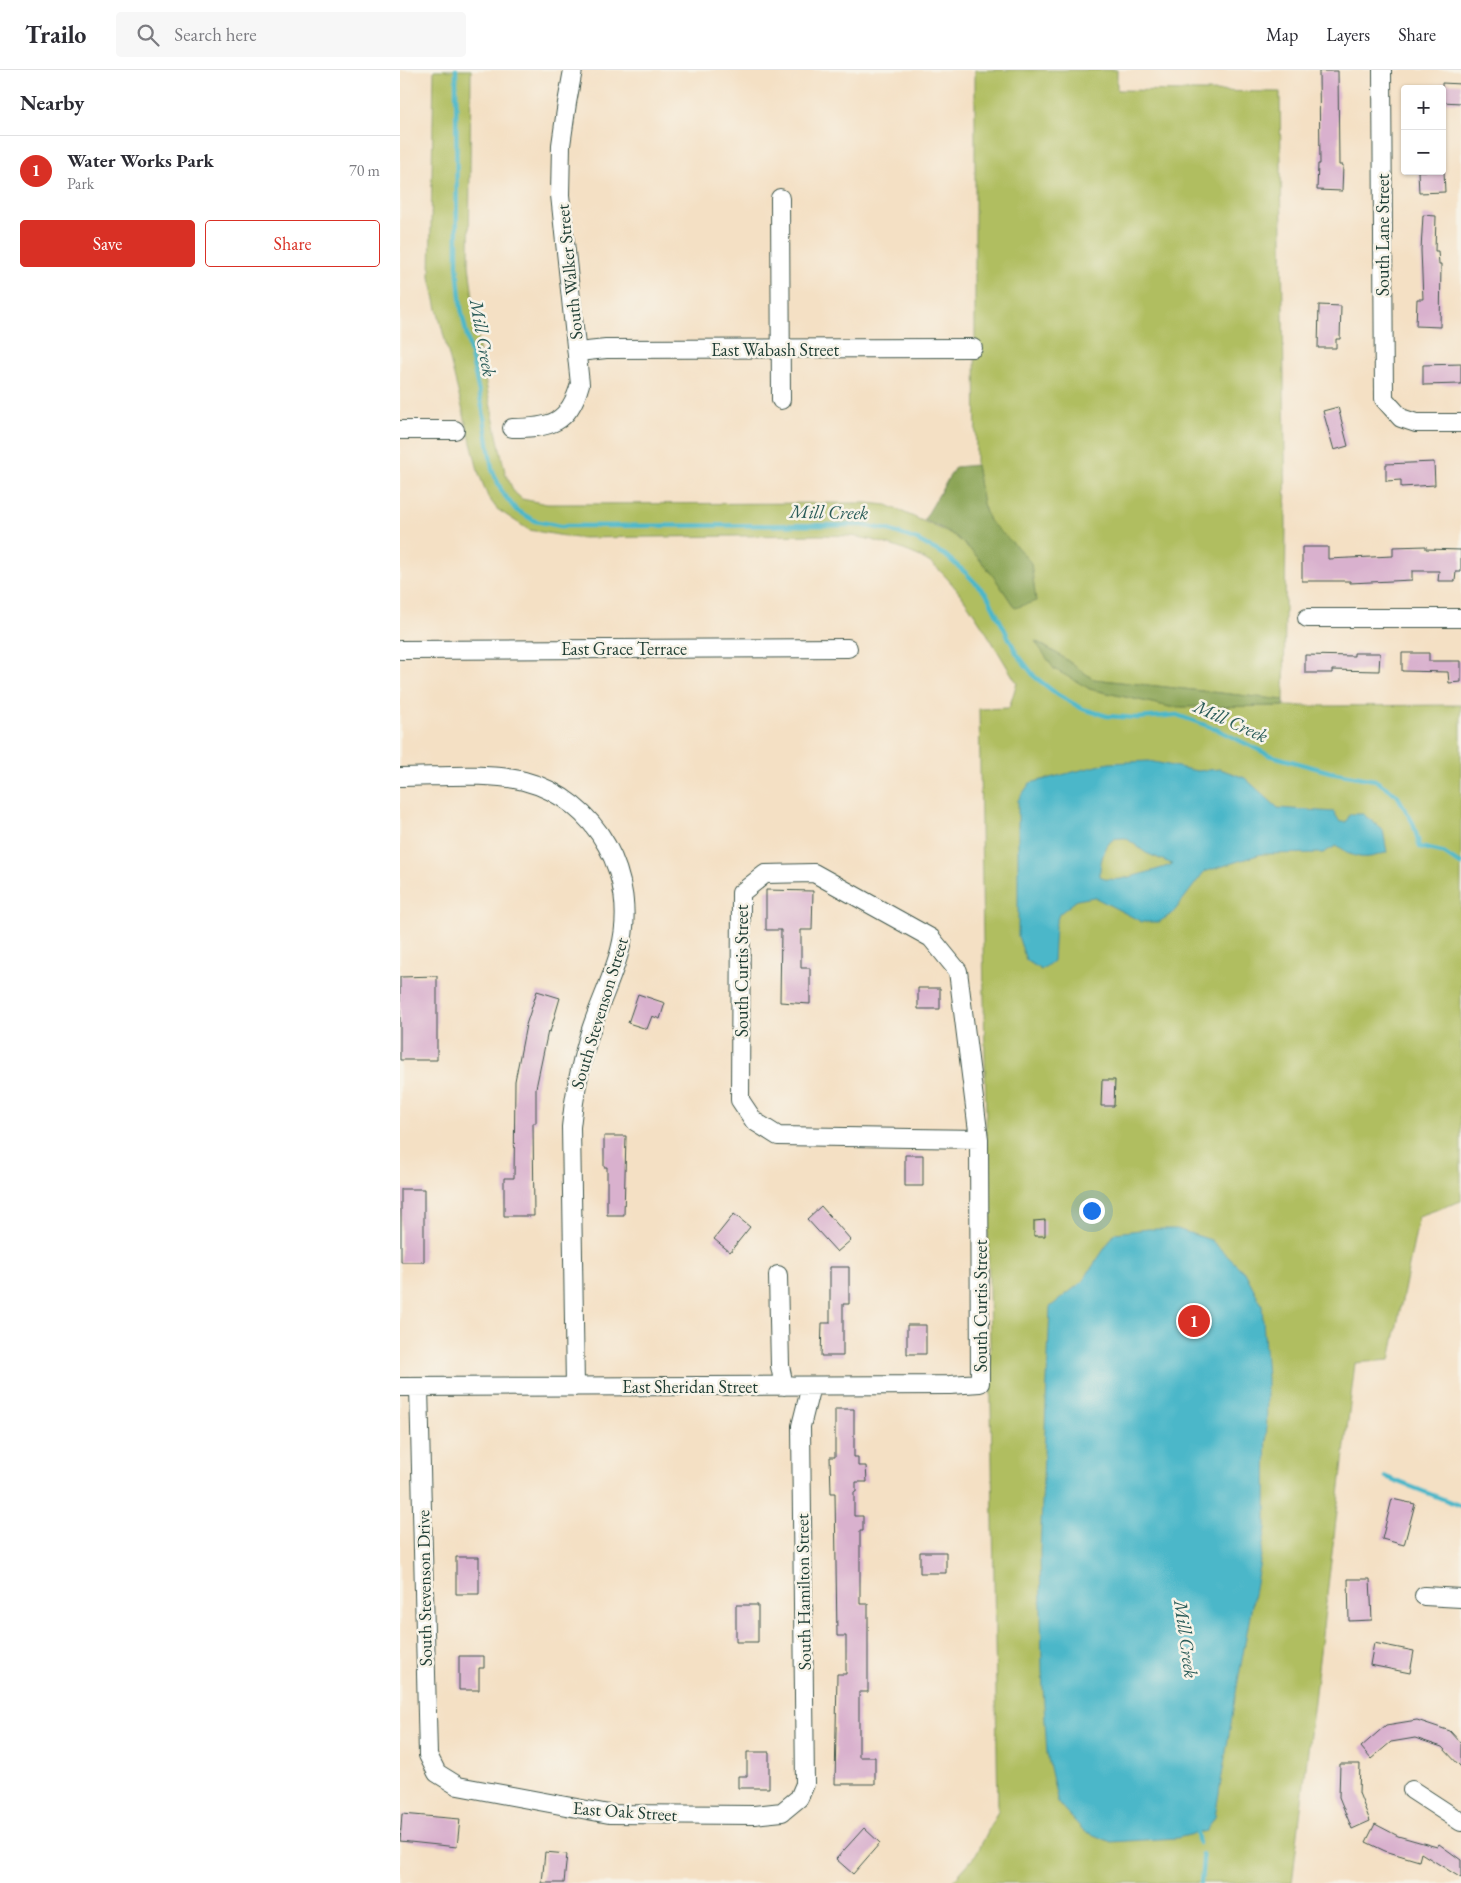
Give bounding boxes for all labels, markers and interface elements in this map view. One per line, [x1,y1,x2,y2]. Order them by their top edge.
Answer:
search box [116,12,466,57]
text: Trailo [25,19,86,50]
icon: search [134,21,162,49]
text: Search here [174,22,257,47]
text: Map [1266,23,1298,46]
text: Layers [1326,23,1370,46]
text: Share [1398,23,1436,46]
map controls [1401,85,1446,175]
button: + [1401,85,1446,130]
text: Nearby [20,89,84,116]
button: − [1401,130,1446,175]
text: Water Works Park [67,148,214,173]
text: 1 [32,160,40,181]
text: 70 m [349,160,380,181]
text: Park [67,173,94,194]
street label: South Lane Street [1371,173,1394,296]
street label: South Walker Street [550,203,588,341]
button: Save [20,220,195,267]
button: Share [205,220,380,267]
water label: Mill Creek [464,296,502,379]
street label: East Wabash Street [711,338,839,361]
water label: Mill Creek [788,499,869,525]
street label: East Grace Terrace [561,637,687,660]
water label: Mill Creek [1189,693,1272,749]
street label: South Curtis Street [730,904,753,1037]
street label: South Stevenson Street [565,934,633,1092]
your location [1079,1198,1105,1224]
street label: South Curtis Street [969,1239,992,1372]
pin: 1 [1178,1302,1210,1340]
street label: East Sheridan Street [622,1375,758,1398]
street label: South Stevenson Drive [411,1510,437,1666]
street label: South Hamilton Street [790,1513,816,1671]
water label: Mill Creek [1168,1597,1204,1680]
street label: East Oak Street [572,1796,678,1826]

